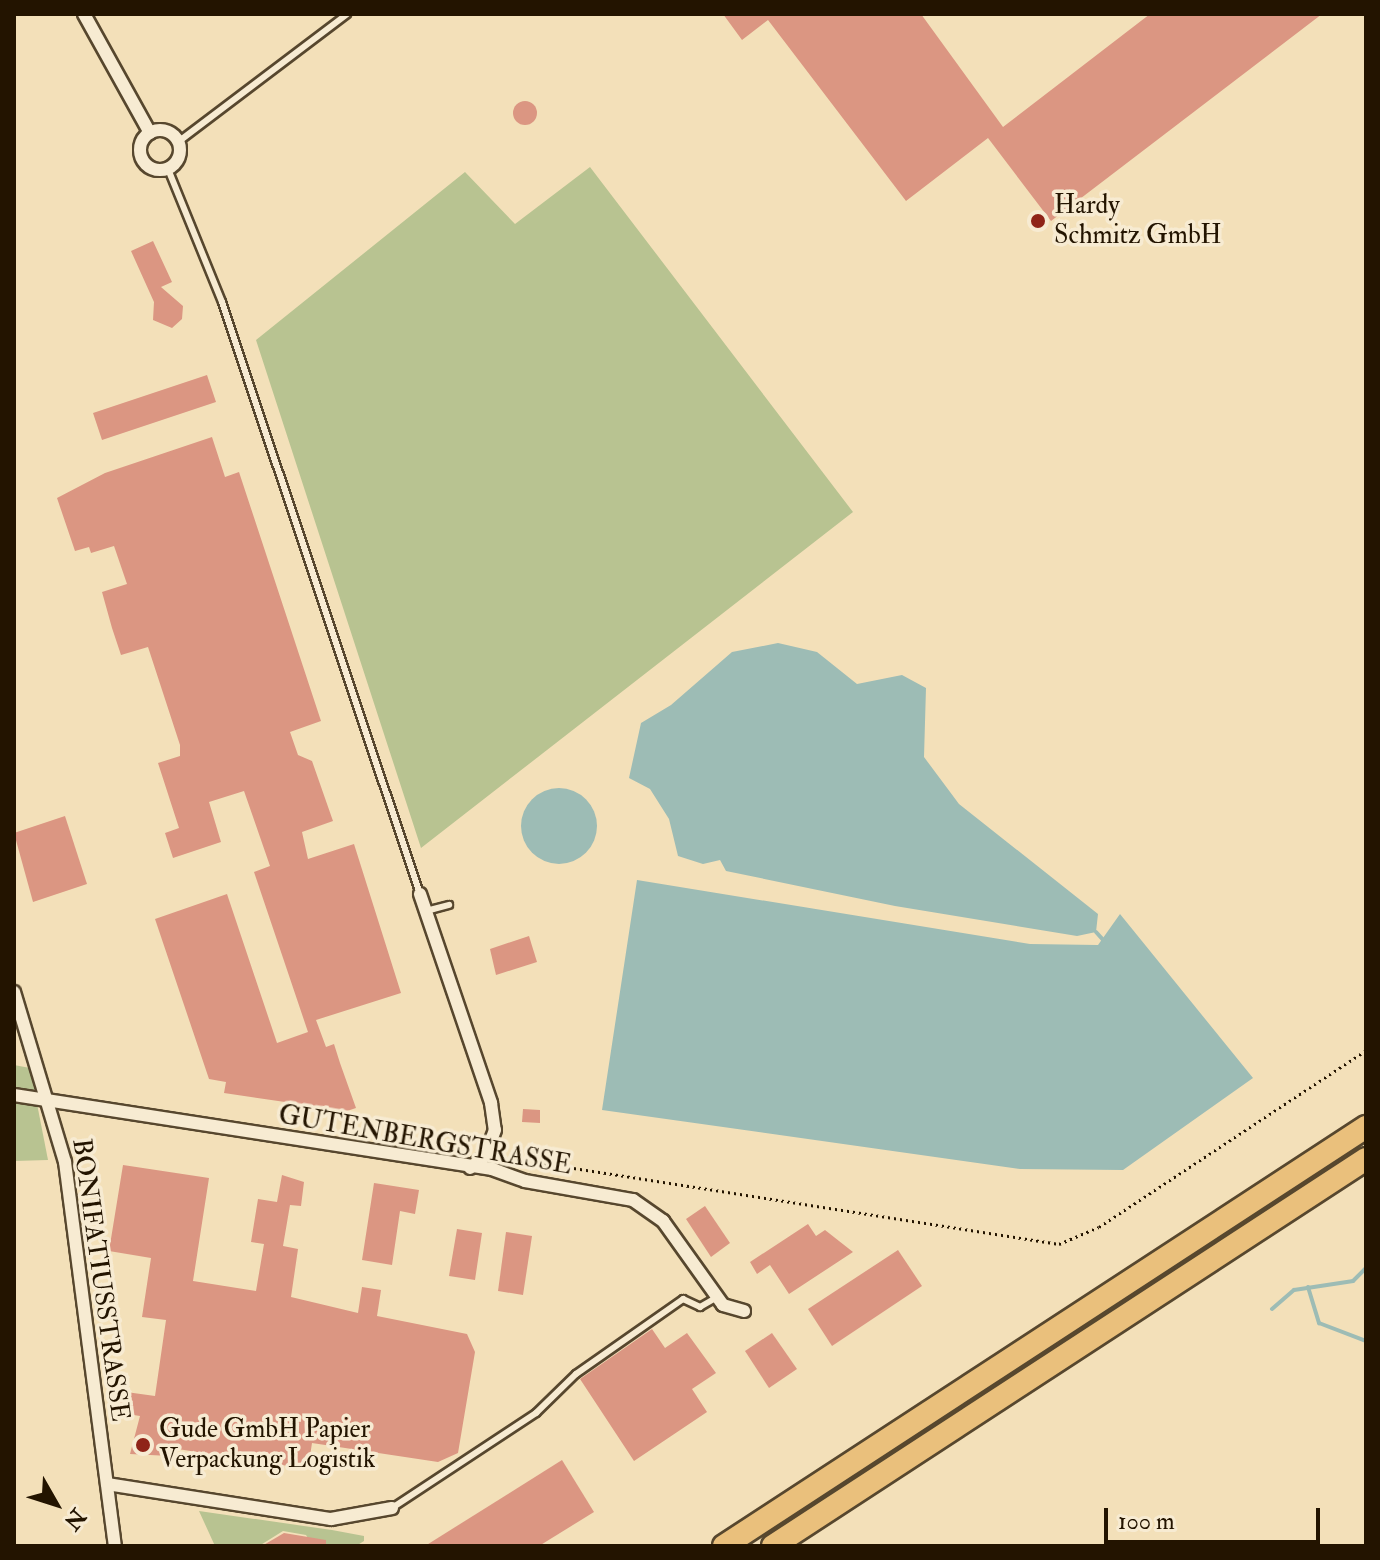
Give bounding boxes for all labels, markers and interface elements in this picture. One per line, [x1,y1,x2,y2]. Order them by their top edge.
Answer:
place label: Hardy Schmitz GmbH [1054,190,1222,252]
marker: Hardy Schmitz GmbH [1029,212,1047,230]
street label: GUTENBERGSTRASSE [276,1100,574,1182]
street label: BONIFATIUSSTRASSE [65,1137,135,1423]
place label: Gude GmbH Papier Verpackung Logistik [159,1414,375,1476]
marker: Gude GmbH Papier Verpackung Logistik [134,1436,152,1454]
north arrow [16,1464,96,1544]
scale bar [1108,1492,1324,1542]
text: N [58,1503,92,1536]
text: 100 m [1118,1506,1175,1537]

